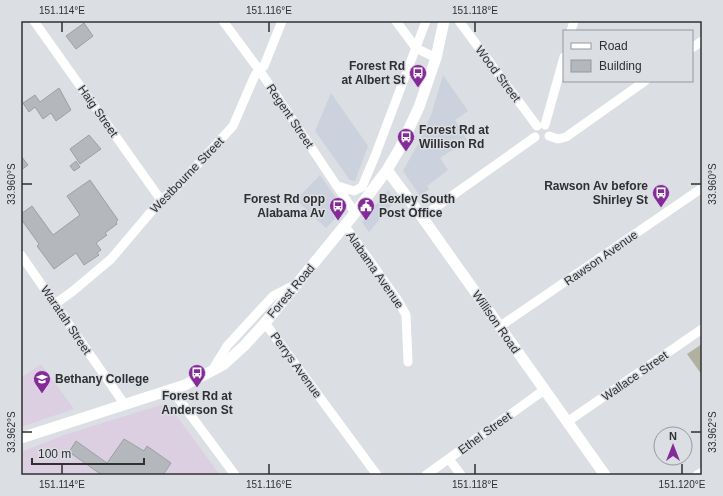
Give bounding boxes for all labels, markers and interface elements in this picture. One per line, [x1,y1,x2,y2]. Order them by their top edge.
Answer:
text: 151.114°E [39,5,85,16]
text: 151.116°E [246,5,292,16]
text: 151.118°E [452,5,498,16]
legend [563,30,693,82]
text: Road [599,39,628,53]
street label: Wood Street [472,43,524,105]
place label: Forest Rd at Albert St [341,59,405,87]
text: Building [599,59,642,73]
bus stop icon: Forest Rd at Albert St [408,63,428,88]
street label: Regent Street [263,81,317,151]
street label: Haig Street [75,82,121,140]
place label: Forest Rd at Willison Rd [419,123,489,151]
bus stop icon: Forest Rd at Willison Rd [396,127,416,152]
street label: Westbourne Street [147,134,227,216]
text: 33.960°S [6,163,17,205]
text: 33.960°S [707,163,718,205]
place label: Rawson Av before Shirley St [544,179,648,207]
bus stop icon: Rawson Av before Shirley St [651,183,671,208]
place label: Forest Rd opp Alabama Av [244,192,325,220]
place label: Bexley South Post Office [379,192,455,220]
bus stop icon: Forest Rd opp Alabama Av [328,196,348,221]
public building icon: Bexley South Post Office [356,196,376,221]
street label: Rawson Avenue [562,227,641,289]
street label: Alabama Avenue [343,229,407,311]
street label: Forest Road [264,261,318,321]
street label: Waratah Street [38,283,95,358]
street label: Willison Road [469,288,523,356]
street label: Perrys Avenue [267,329,325,401]
street label: Wallace Street [599,348,671,404]
bus stop icon: Forest Rd at Anderson St [187,363,207,388]
school or university icon: Bethany College [32,369,52,394]
place label: Bethany College [55,372,149,386]
place label: Forest Rd at Anderson St [161,389,233,417]
street label: Ethel Street [456,409,515,457]
text: 33.962°S [6,411,17,453]
text: 33.962°S [707,411,718,453]
north arrow [653,426,693,466]
text: N [669,430,677,442]
scale bar [32,440,144,466]
text: 100 m [38,447,71,461]
text: 151.114°E [39,479,85,490]
text: 151.116°E [246,479,292,490]
text: 151.118°E [452,479,498,490]
text: 151.120°E [659,479,706,490]

